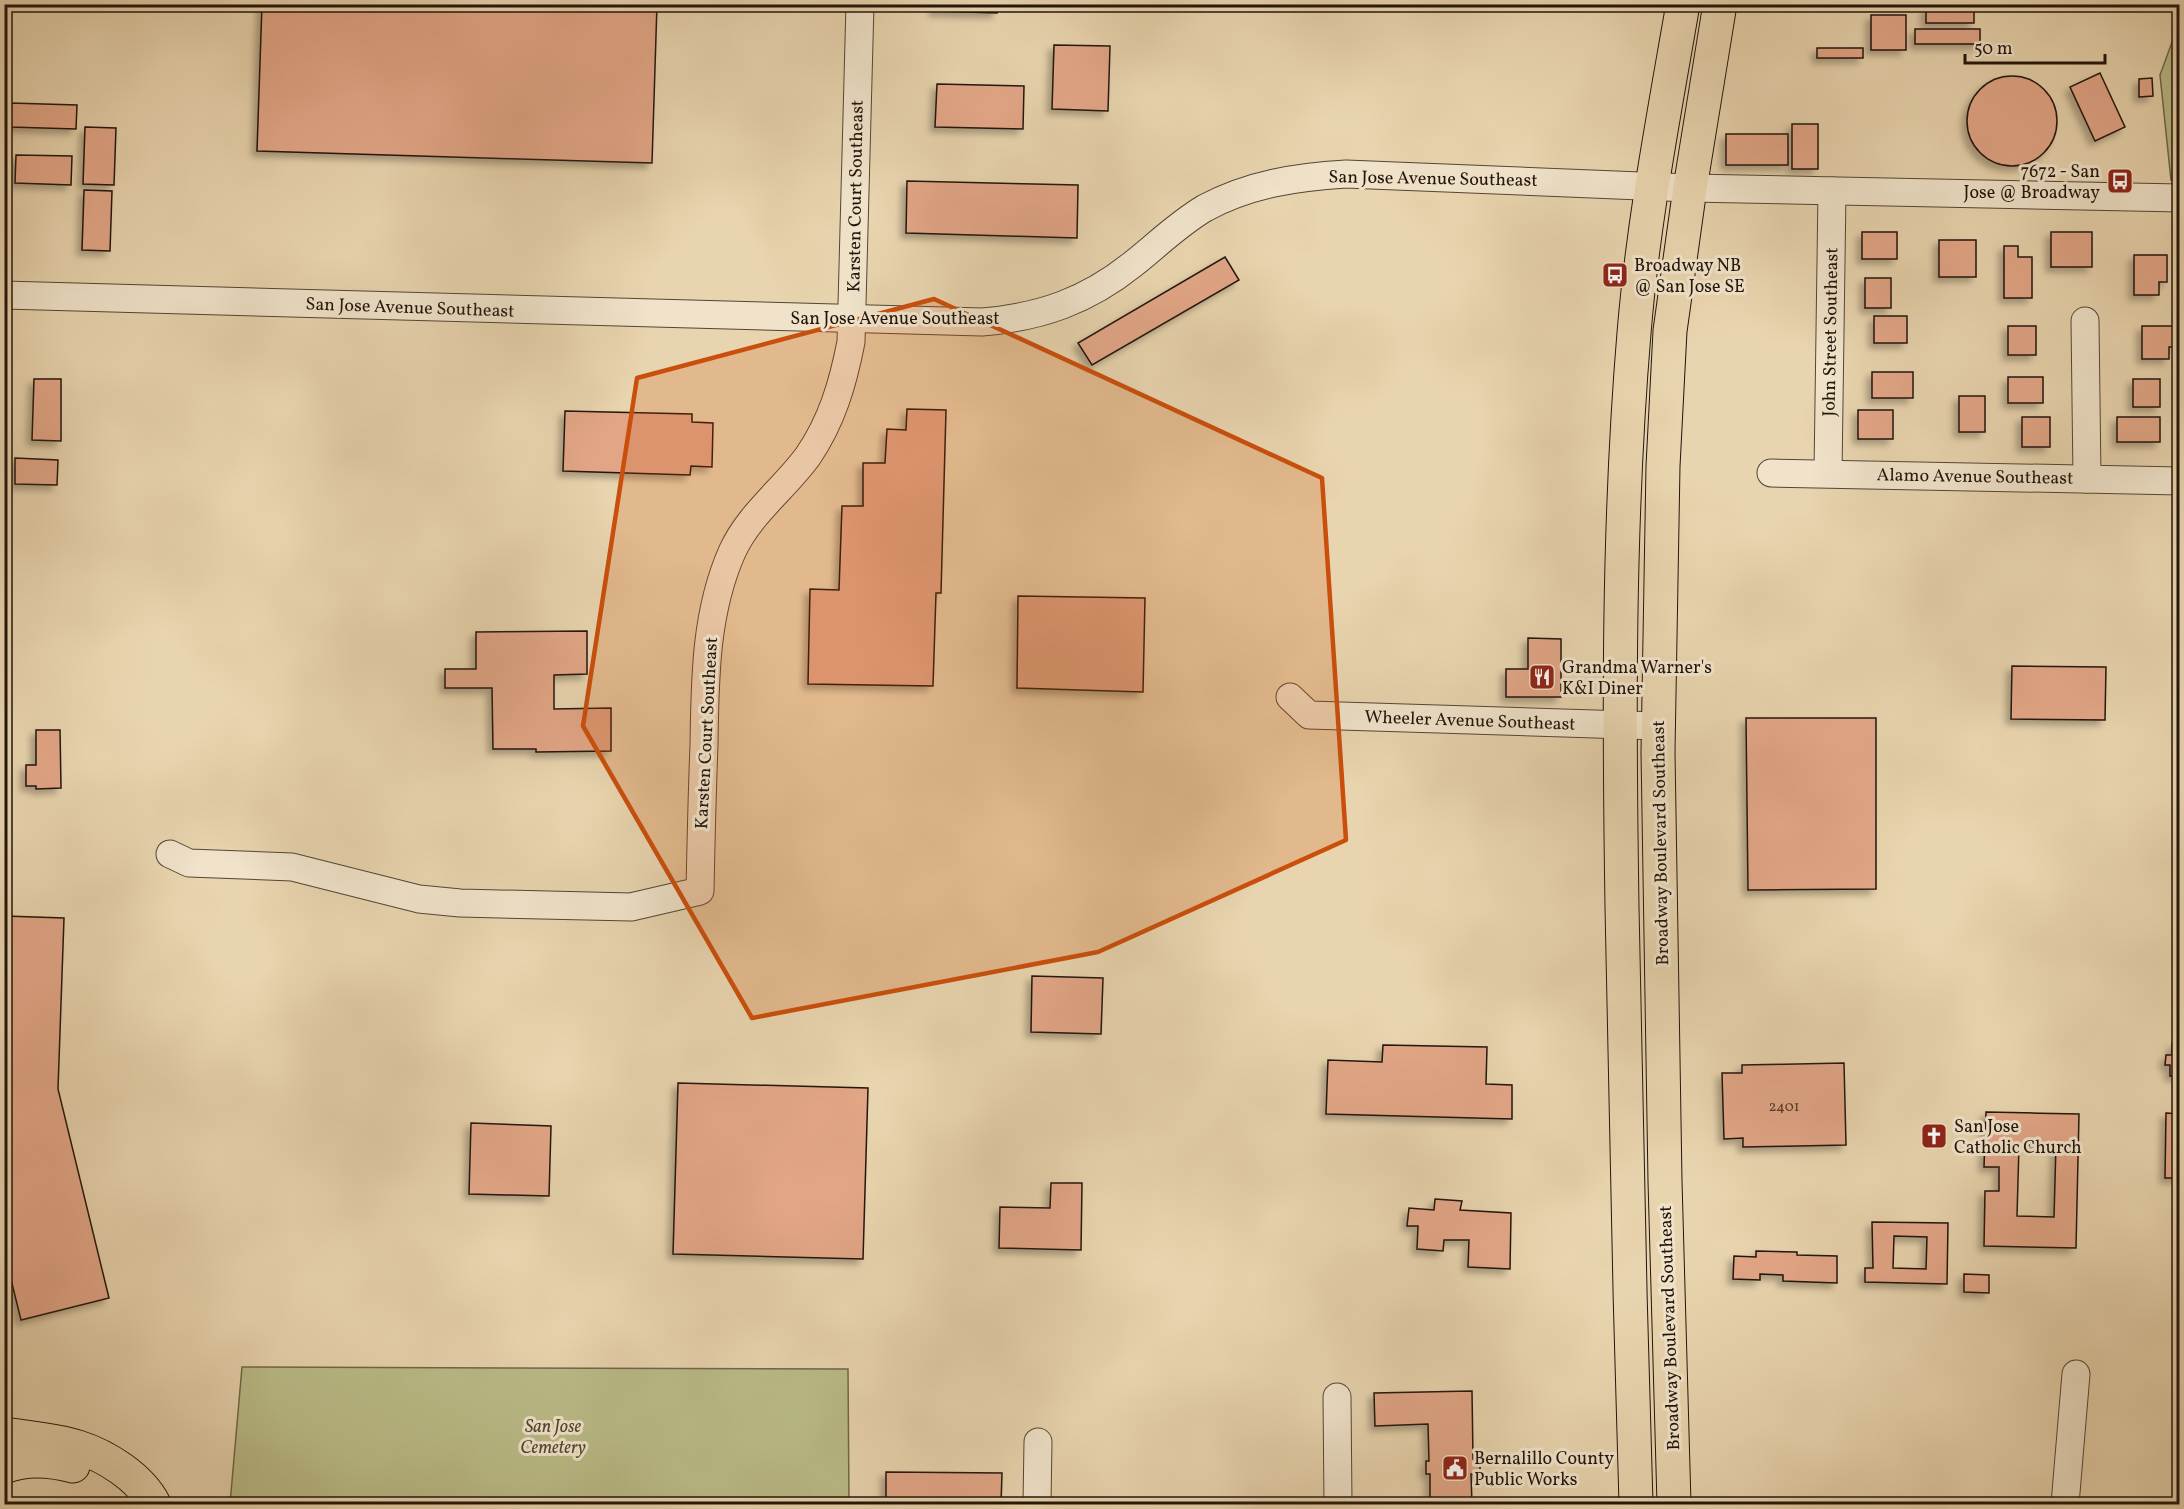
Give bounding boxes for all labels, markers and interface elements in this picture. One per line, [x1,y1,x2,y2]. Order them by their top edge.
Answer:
scale bar [1965,27,2104,65]
text: 50 m [1974,37,2013,62]
street label: Karsten Court Southeast [842,100,871,293]
place label: 7672 - San Jose @ Broadway [1964,160,2100,206]
street label: San Jose Avenue Southeast [1328,165,1538,194]
bus stop icon: 7672 - San Jose @ Broadway [2105,166,2135,196]
street label: John Street Southeast [1818,247,1845,417]
place label: Broadway NB @ San Jose SE [1634,254,1745,300]
bus stop icon: Broadway NB @ San Jose SE [1600,260,1630,290]
street label: San Jose Avenue Southeast [305,292,515,325]
street label: San Jose Avenue Southeast [790,307,1000,332]
street label: Alamo Avenue Southeast [1876,463,2074,492]
street label: Karsten Court Southeast [690,636,725,830]
place label: Grandma Warner's K&I Diner [1562,656,1712,702]
restaurant icon: Grandma Warner's K&I Diner [1527,662,1557,692]
street label: Wheeler Avenue Southeast [1364,705,1576,738]
street label: Broadway Boulevard Southeast [1647,720,1676,966]
house number: 2401 [1768,1097,1800,1118]
place label: San Jose Catholic Church [1954,1115,2082,1161]
church icon: San Jose Catholic Church [1919,1121,1949,1151]
street label: Broadway Boulevard Southeast [1654,1205,1687,1451]
park label: San Jose Cemetery [520,1415,586,1461]
place label: Bernalillo County Public Works [1474,1447,1614,1493]
public building icon: Bernalillo County Public Works [1440,1453,1470,1483]

